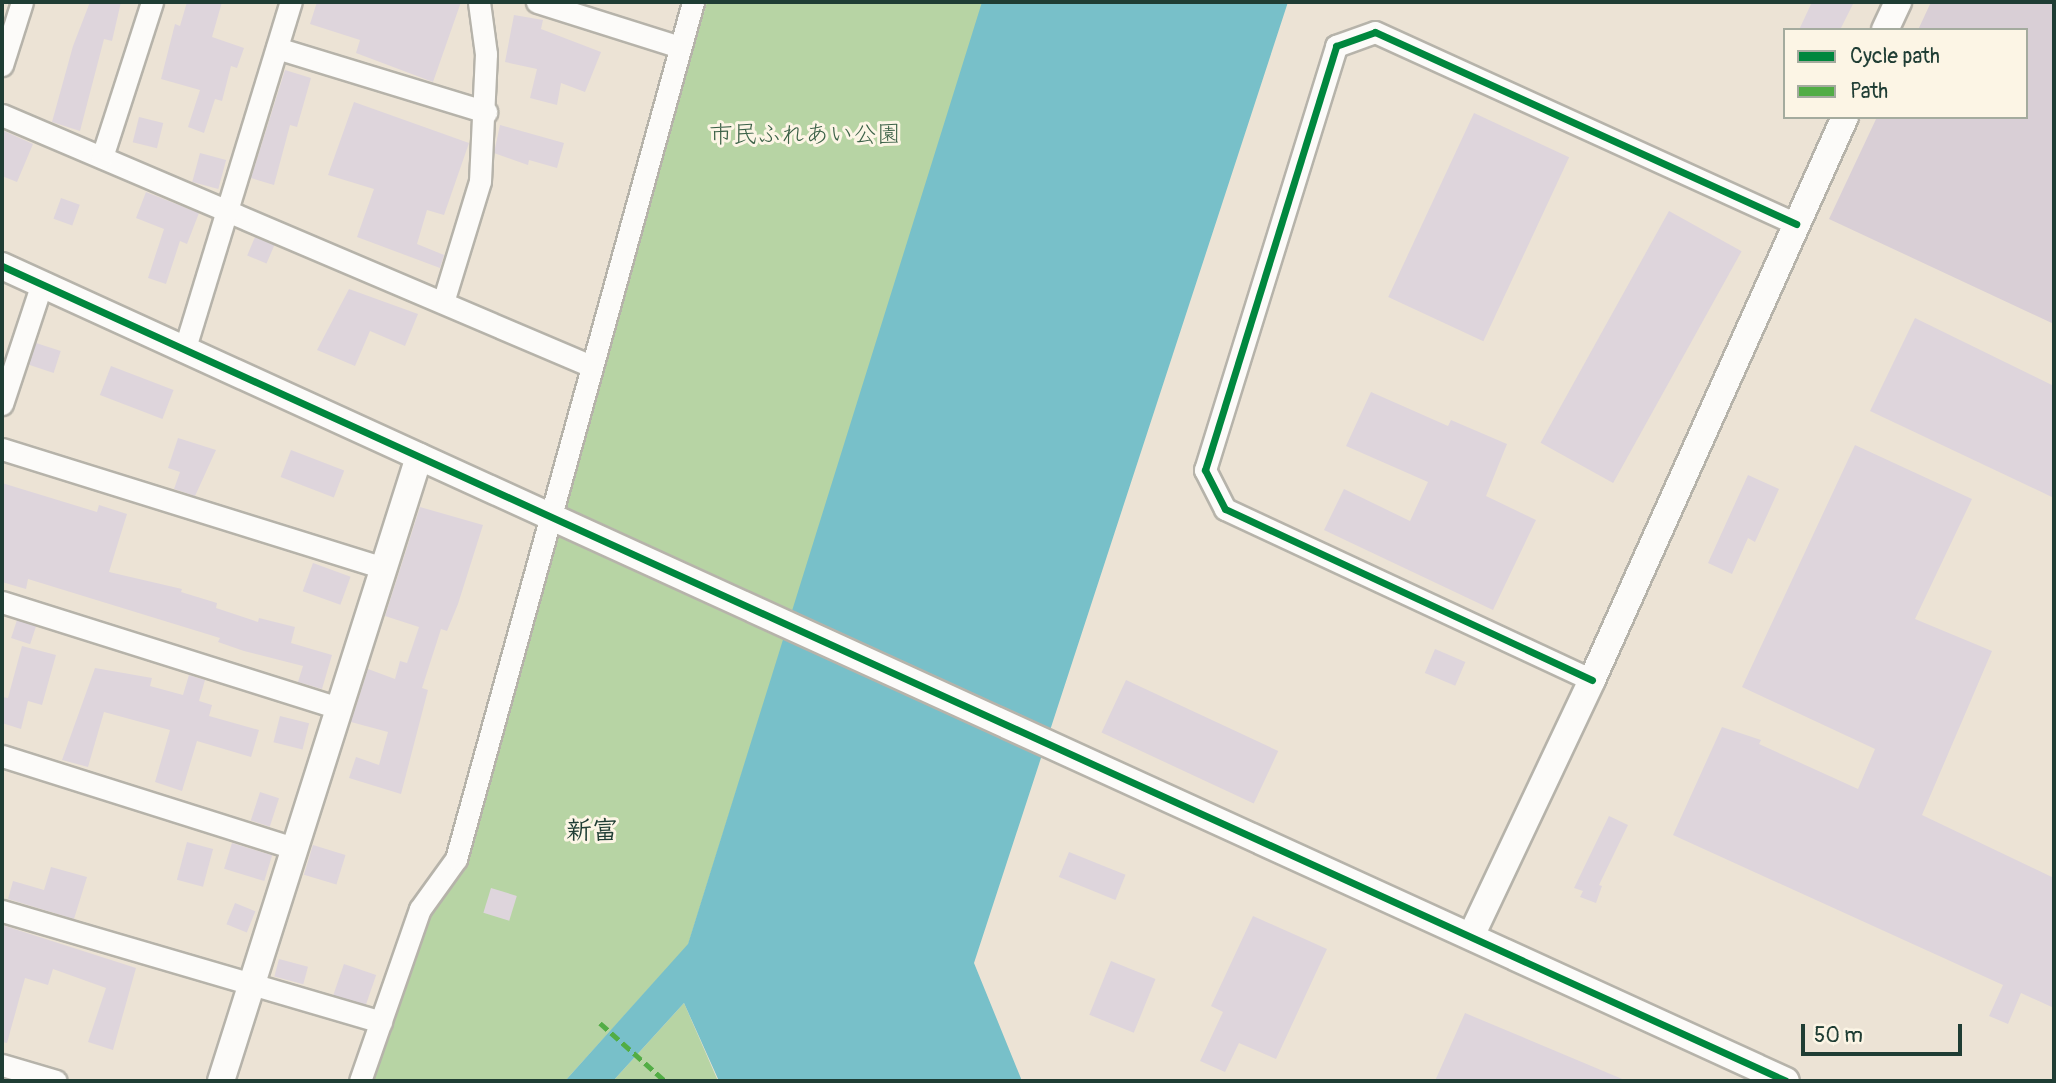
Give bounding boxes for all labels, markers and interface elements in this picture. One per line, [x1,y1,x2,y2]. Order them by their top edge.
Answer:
legend [1783,28,2028,119]
text: Cycle path [1850,43,1940,70]
text: Path [1850,78,1888,105]
park label: 市民ふれあい公園 [709,121,901,149]
district label: 新富 [566,816,618,848]
scale bar [1804,1010,1965,1054]
text: 50 m [1814,1022,1863,1049]

